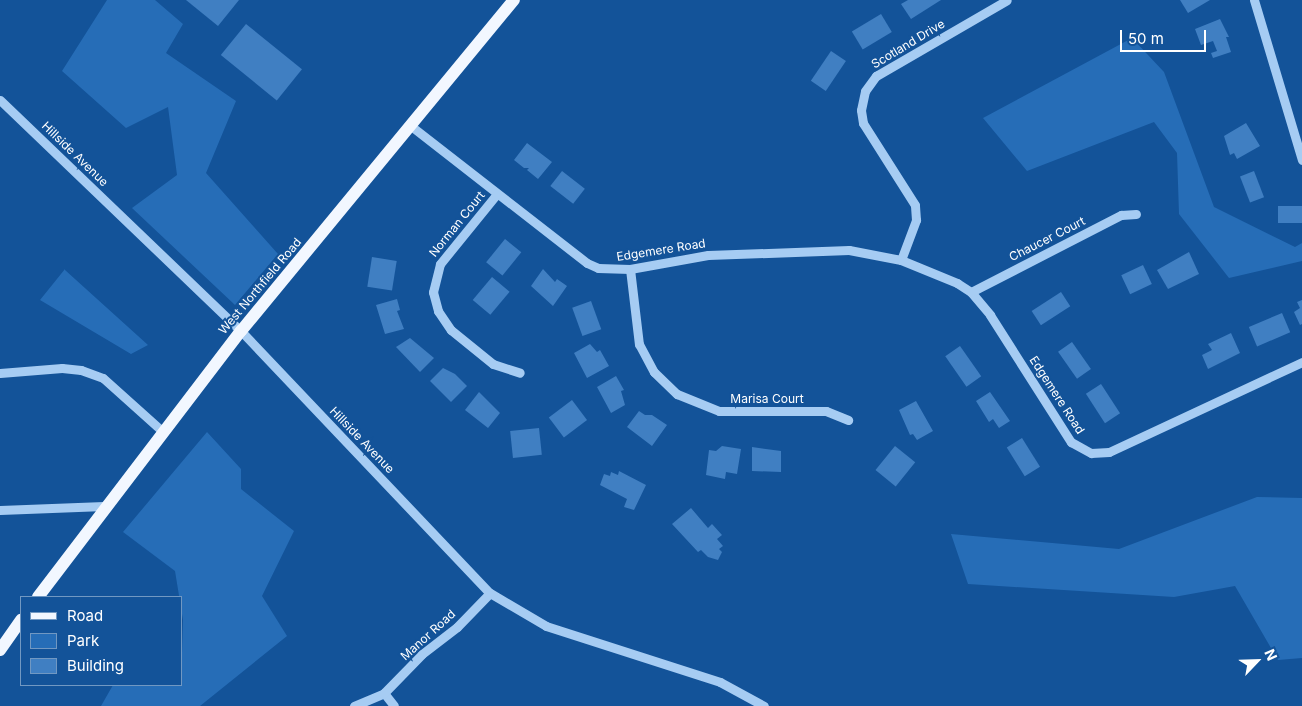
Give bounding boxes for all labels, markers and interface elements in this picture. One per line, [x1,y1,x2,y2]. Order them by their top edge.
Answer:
street label: Scotland Drive [869,16,947,72]
scale bar [1122,20,1208,52]
text: 50 m [1128,29,1164,48]
street label: Hillside Avenue [39,119,111,189]
street label: Norman Court [426,188,488,260]
street label: Chaucer Court [1007,214,1087,264]
street label: West Northfield Road [216,235,304,337]
street label: Edgemere Road [615,236,707,264]
street label: Edgemere Road [1026,353,1088,437]
street label: Marisa Court [730,392,804,406]
street label: Hillside Avenue [327,404,397,476]
legend [20,596,182,686]
text: Road [67,606,103,625]
street label: Manor Road [398,607,458,663]
text: Park [67,631,99,650]
north arrow [1232,636,1282,686]
text: N [1261,646,1281,663]
text: Building [67,656,124,675]

